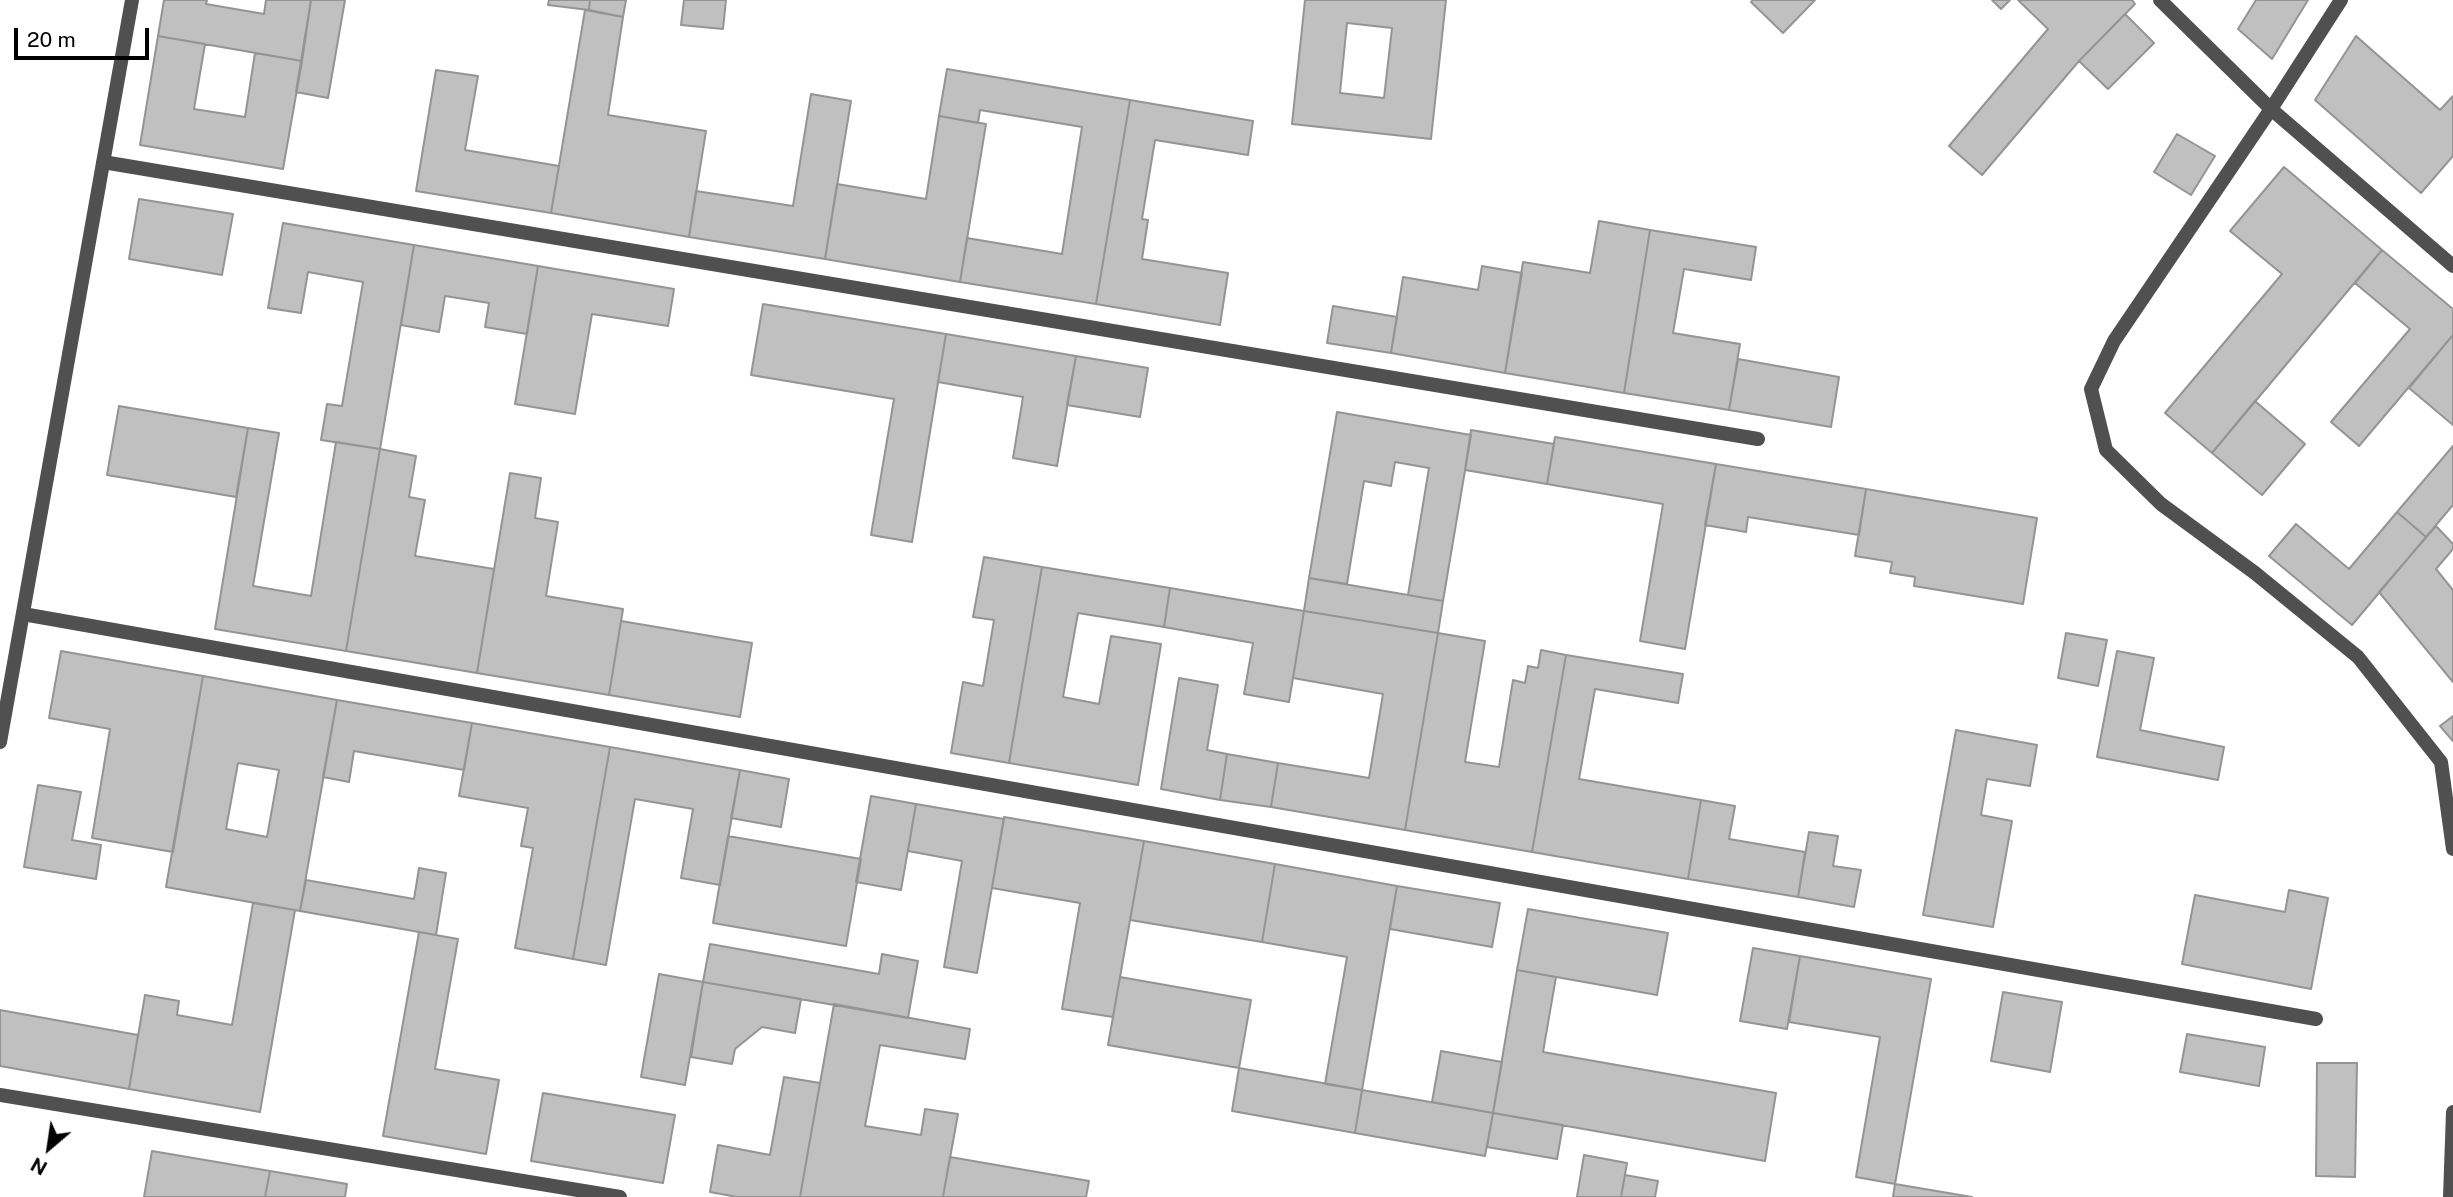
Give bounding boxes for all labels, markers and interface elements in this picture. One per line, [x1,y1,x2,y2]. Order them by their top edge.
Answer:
scale bar [18,14,152,58]
text: 20 m [27,27,76,52]
north arrow [14,1113,84,1183]
text: N [27,1153,51,1180]

